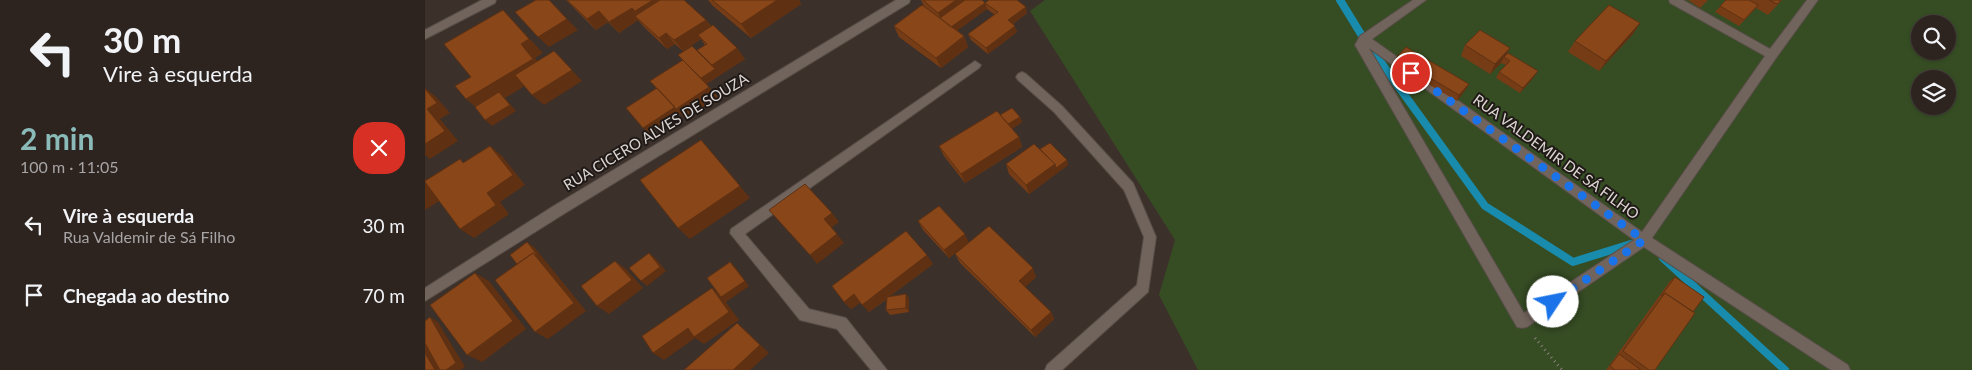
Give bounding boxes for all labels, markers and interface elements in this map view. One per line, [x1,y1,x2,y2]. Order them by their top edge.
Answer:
map controls [1911,15,1956,115]
button: search [1911,15,1956,60]
text: 30 m [103,18,181,60]
icon: left [20,20,85,85]
pin [1390,52,1432,94]
icon: arrive [1397,59,1425,87]
text: Vire à esquerda [103,60,253,87]
street label: RUA CICERO ALVES DE SOUZA [560,68,752,194]
button: layers [1911,70,1956,115]
street label: RUA VALDEMIR DE SÁ FILHO [1470,90,1643,223]
text: 2 min [20,120,94,156]
button: close [353,122,405,174]
text: 100 m · 11:05 [20,157,119,176]
text: Vire à esquerda [63,204,194,227]
icon: left [20,211,48,239]
text: 30 m [362,214,405,237]
text: Rua Valdemir de Sá Filho [63,227,235,246]
position arrow [1526,275,1578,327]
icon: arrive [20,281,48,309]
text: Chegada ao destino [63,284,229,307]
text: 70 m [362,284,405,307]

